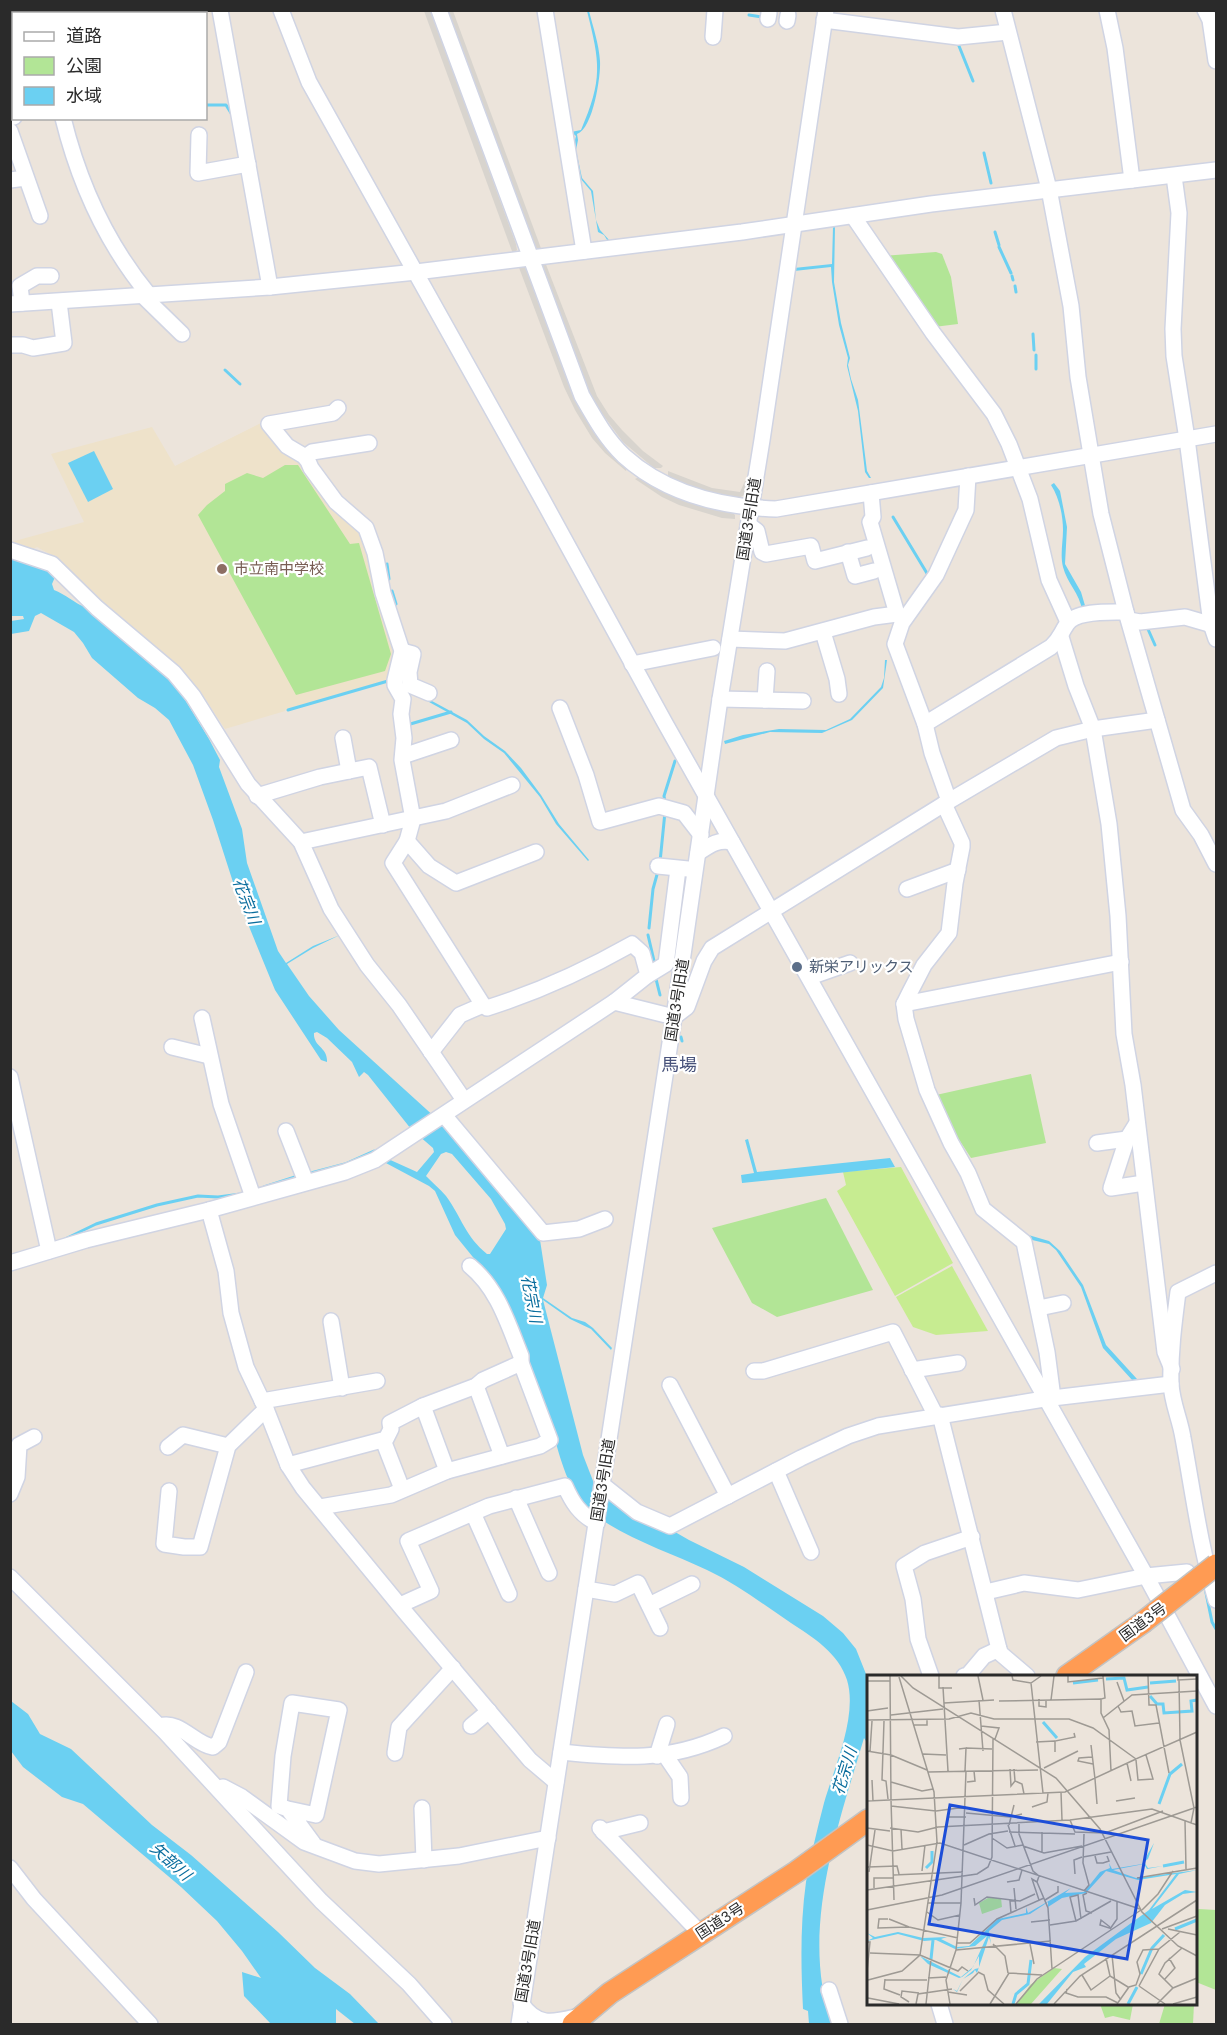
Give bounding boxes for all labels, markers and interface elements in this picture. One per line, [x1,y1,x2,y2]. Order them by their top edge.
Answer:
legend [12,12,207,120]
text: 道路 [66,24,102,48]
text: 公園 [66,54,102,78]
text: 水域 [66,84,102,108]
street label: 国道3号旧道 [733,476,765,562]
place label: 市立南中学校 [234,559,324,579]
marker: 市立南中学校 [215,562,229,576]
water label: 花宗川 [228,875,266,929]
street label: 国道3号旧道 [661,957,693,1043]
place label: 新栄アリックス [809,957,914,977]
marker: 新栄アリックス [790,960,804,974]
district label: 馬場 [661,1053,697,1077]
water label: 花宗川 [517,1274,547,1327]
street label: 国道3号旧道 [587,1437,619,1523]
street label: 国道3号 [1115,1598,1171,1646]
inset map [867,1675,1197,2005]
water label: 花宗川 [827,1743,862,1797]
water label: 矢部川 [146,1838,197,1887]
street label: 国道3号 [692,1898,748,1944]
street label: 国道3号旧道 [511,1918,545,2004]

